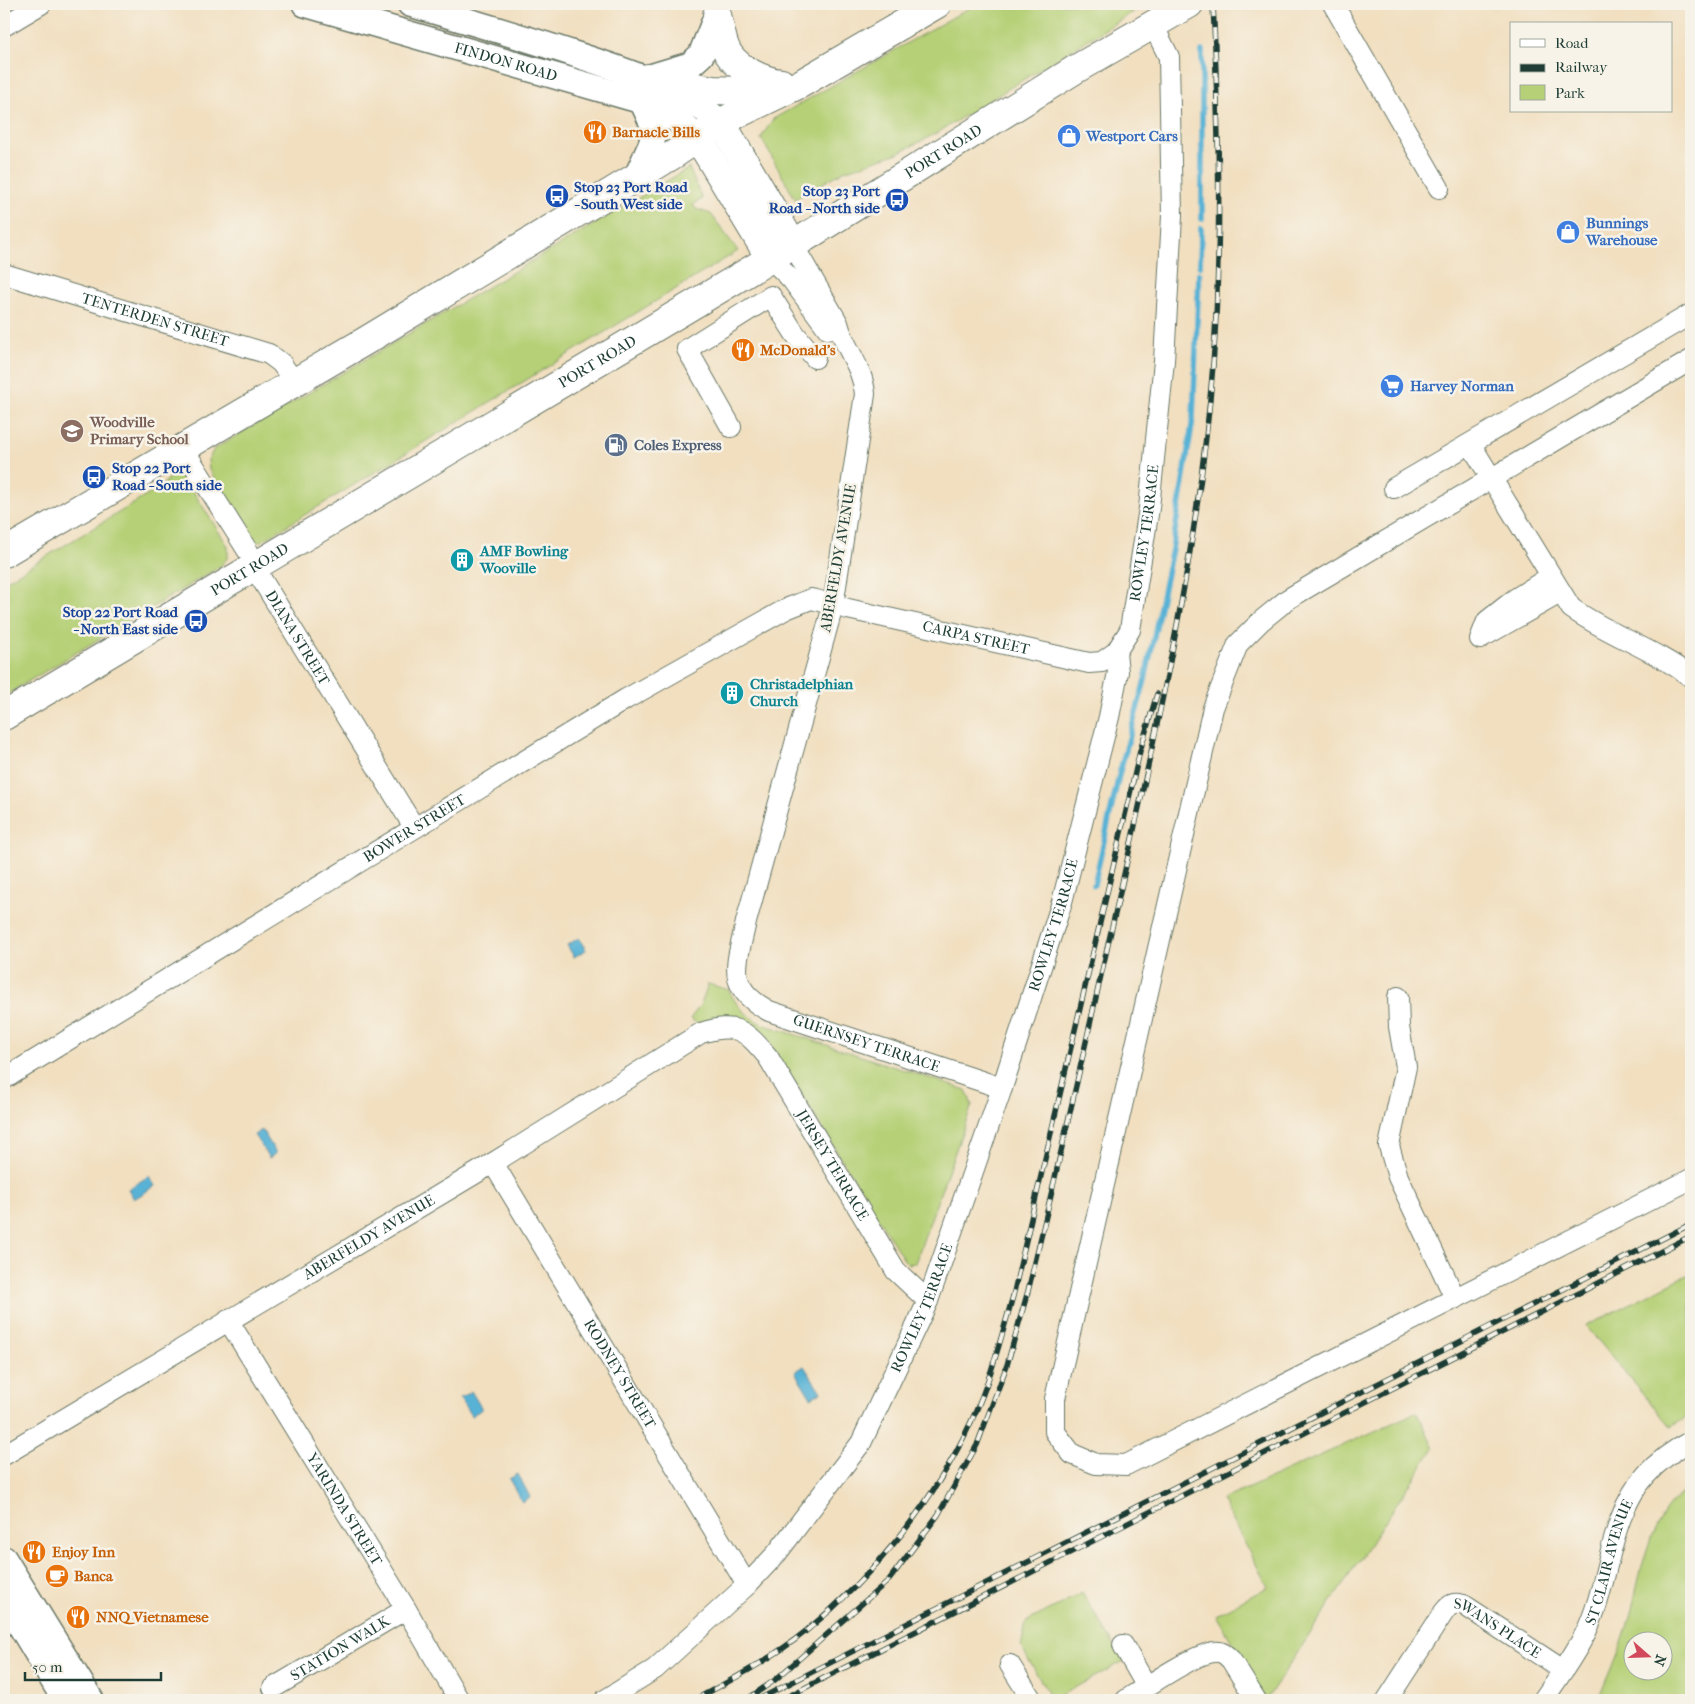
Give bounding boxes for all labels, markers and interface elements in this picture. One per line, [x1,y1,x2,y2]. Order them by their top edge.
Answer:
legend [1510,22,1672,112]
text: Road [1555,34,1589,52]
street label: FINDON ROAD [452,38,559,85]
text: Railway [1555,58,1608,76]
text: Park [1555,84,1585,102]
restaurant icon: Barnacle Bills [582,119,608,145]
street label: PORT ROAD [901,121,985,182]
place label: Barnacle Bills [612,123,700,141]
shop icon: Westport Cars [1056,123,1082,149]
place label: Westport Cars [1085,127,1178,145]
place label: Stop 23 Port Road - South West side [574,178,689,213]
place label: Stop 23 Port Road - North side [769,182,881,217]
bus stop icon: Stop 23 Port Road - South West side [544,183,570,209]
bus stop icon: Stop 23 Port Road - North side [884,187,910,213]
place label: Bunnings Warehouse [1585,214,1658,249]
shop icon: Bunnings Warehouse [1555,219,1581,245]
street label: TENTERDEN STREET [79,289,232,351]
street label: PORT ROAD [555,332,640,392]
restaurant icon: McDonald's [730,337,756,363]
place label: McDonald's [759,341,836,359]
supermarket icon: Harvey Norman [1379,373,1405,399]
place label: Harvey Norman [1410,377,1514,395]
place label: Woodville Primary School [89,413,190,448]
school or university icon: Woodville Primary School [59,418,85,444]
fuel station icon: Coles Express [603,432,629,458]
place label: Coles Express [634,436,722,454]
place label: Stop 22 Port Road - South side [112,459,222,494]
bus stop icon: Stop 22 Port Road - South side [81,464,107,490]
street label: ROWLEY TERRACE [1126,464,1162,603]
street label: ABERFELDY AVENUE [816,483,860,634]
street label: PORT ROAD [207,539,292,600]
place label: AMF Bowling Wooville [479,542,569,577]
building icon: AMF Bowling Wooville [449,547,475,573]
street label: DIANA STREET [262,587,334,689]
place label: Stop 22 Port Road - North East side [63,603,179,638]
bus stop icon: Stop 22 Port Road - North East side [183,608,209,634]
street label: CARPA STREET [921,617,1032,659]
place label: Christadelphian Church [750,675,854,710]
building icon: Christadelphian Church [719,680,745,706]
street label: BOWER STREET [360,790,470,866]
street label: ROWLEY TERRACE [1025,857,1082,994]
street label: GUERNSEY TERRACE [791,1011,942,1076]
street label: JERSEY TERRACE [792,1106,873,1224]
street label: ABERFELDY AVENUE [299,1191,438,1284]
street label: ROWLEY TERRACE [887,1241,956,1375]
street label: RODNEY STREET [580,1316,660,1433]
street label: YARINDA STREET [302,1449,386,1569]
street label: ST CLAIR AVENUE [1581,1497,1637,1628]
restaurant icon: Enjoy Inn [21,1539,47,1565]
place label: Enjoy Inn [52,1543,116,1561]
cafe icon: Banca [44,1563,70,1589]
place label: Banca [74,1567,114,1585]
street label: SWANS PLACE [1453,1594,1544,1662]
restaurant icon: NNQ Vietnamese [65,1604,91,1630]
place label: NNQ Vietnamese [96,1608,209,1626]
street label: STATION WALK [287,1611,394,1685]
north arrow [1622,1632,1672,1682]
scale bar [25,1649,161,1681]
text: N [1650,1652,1670,1669]
text: 50 m [32,1658,63,1676]

